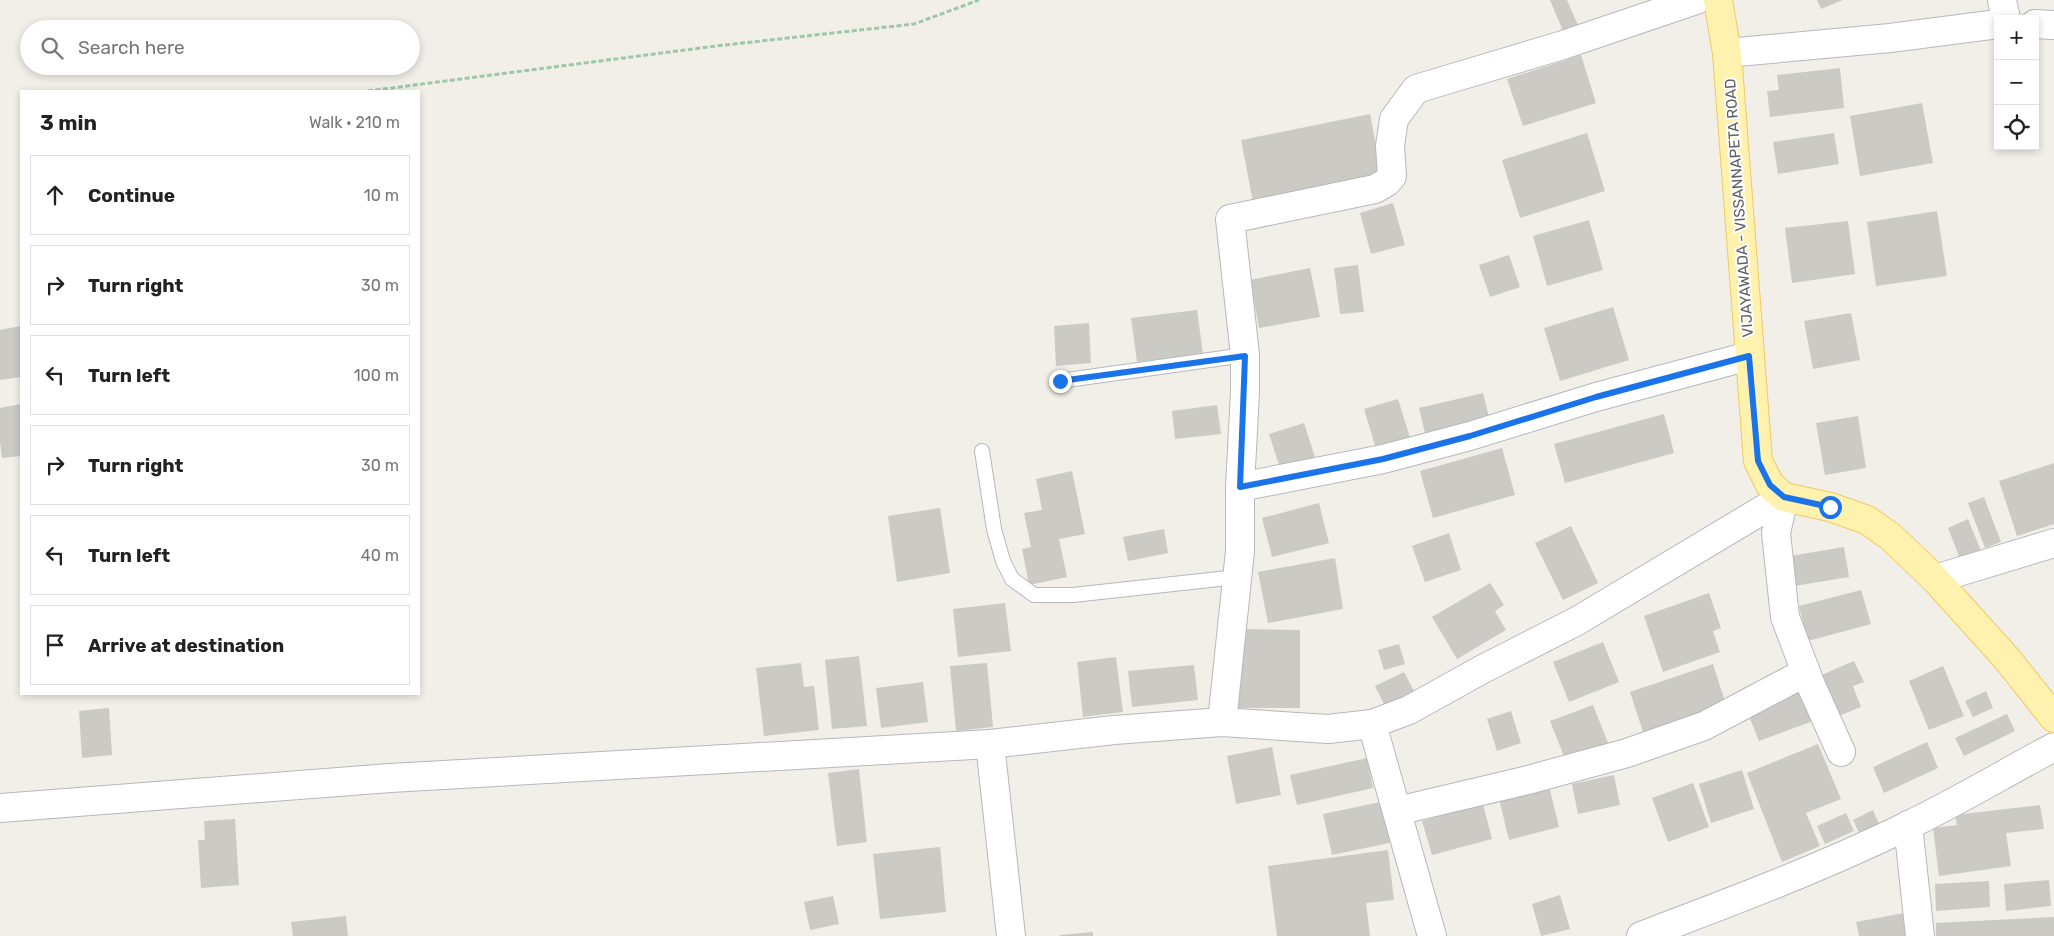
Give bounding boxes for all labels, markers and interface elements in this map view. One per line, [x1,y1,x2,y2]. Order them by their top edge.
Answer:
map controls [1994,15,2039,150]
button: + [1994,15,2039,60]
search box [20,20,420,75]
icon: search [38,34,66,62]
text: Search here [78,36,185,59]
button: − [1994,60,2039,105]
street label: VIJAYAWADA - VISSANNAPETA ROAD [1721,78,1757,338]
button: locate [1994,105,2039,150]
text: 3 min [40,110,97,135]
text: Walk · 210 m [309,113,400,132]
icon: ahead [41,181,69,209]
text: Continue [88,184,175,207]
text: 10 m [364,186,399,205]
icon: right [41,271,69,299]
text: Turn right [88,274,183,297]
text: 30 m [361,276,399,295]
icon: left [41,361,69,389]
text: Turn left [88,364,170,387]
text: 100 m [354,366,399,385]
route end [1049,370,1072,393]
icon: right [41,451,69,479]
text: Turn right [88,454,183,477]
text: 30 m [361,456,399,475]
route start [1819,496,1842,519]
icon: left [41,541,69,569]
text: Turn left [88,544,170,567]
text: 40 m [361,546,399,565]
icon: arrive [41,631,69,659]
text: Arrive at destination [88,634,284,657]

